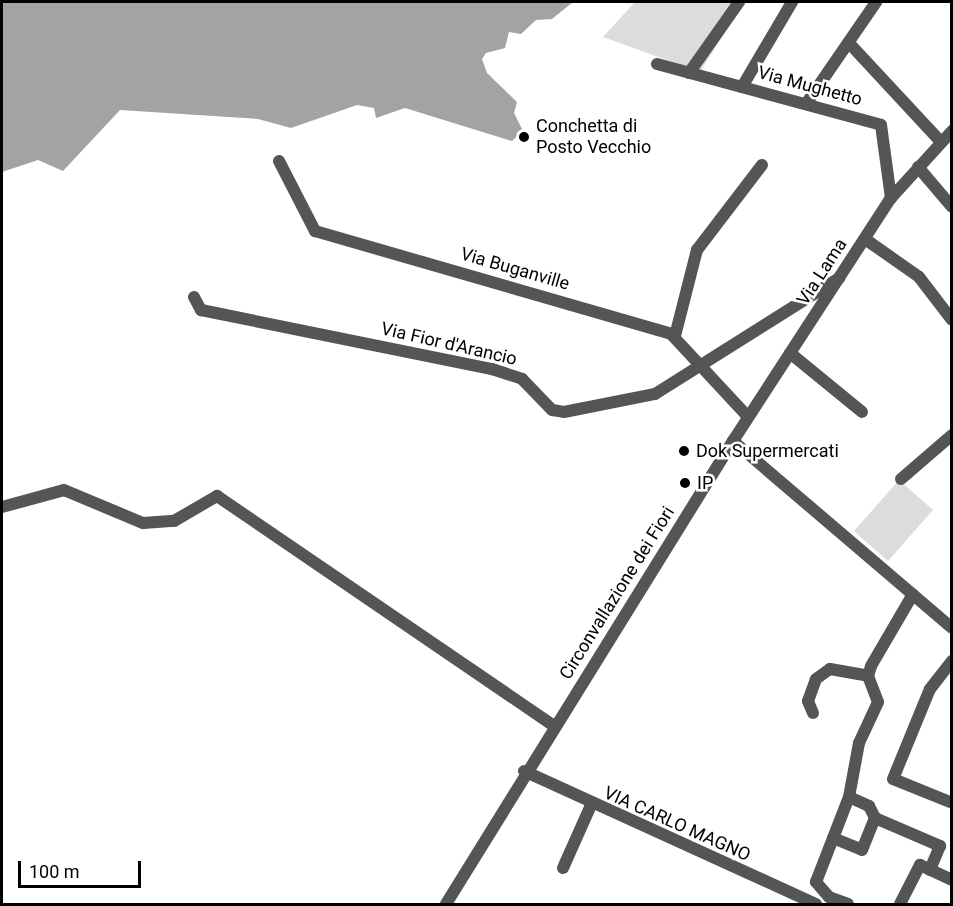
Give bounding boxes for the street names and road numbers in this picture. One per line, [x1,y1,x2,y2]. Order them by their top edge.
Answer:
street label: Via Mughetto [755,62,865,110]
street label: Via Lama [792,235,852,309]
street label: Via Buganville [458,243,572,295]
street label: Via Fior d'Arancio [379,318,519,370]
street label: Circonvallazione dei Fiori [555,503,679,683]
street label: VIA CARLO MAGNO [600,782,754,866]

